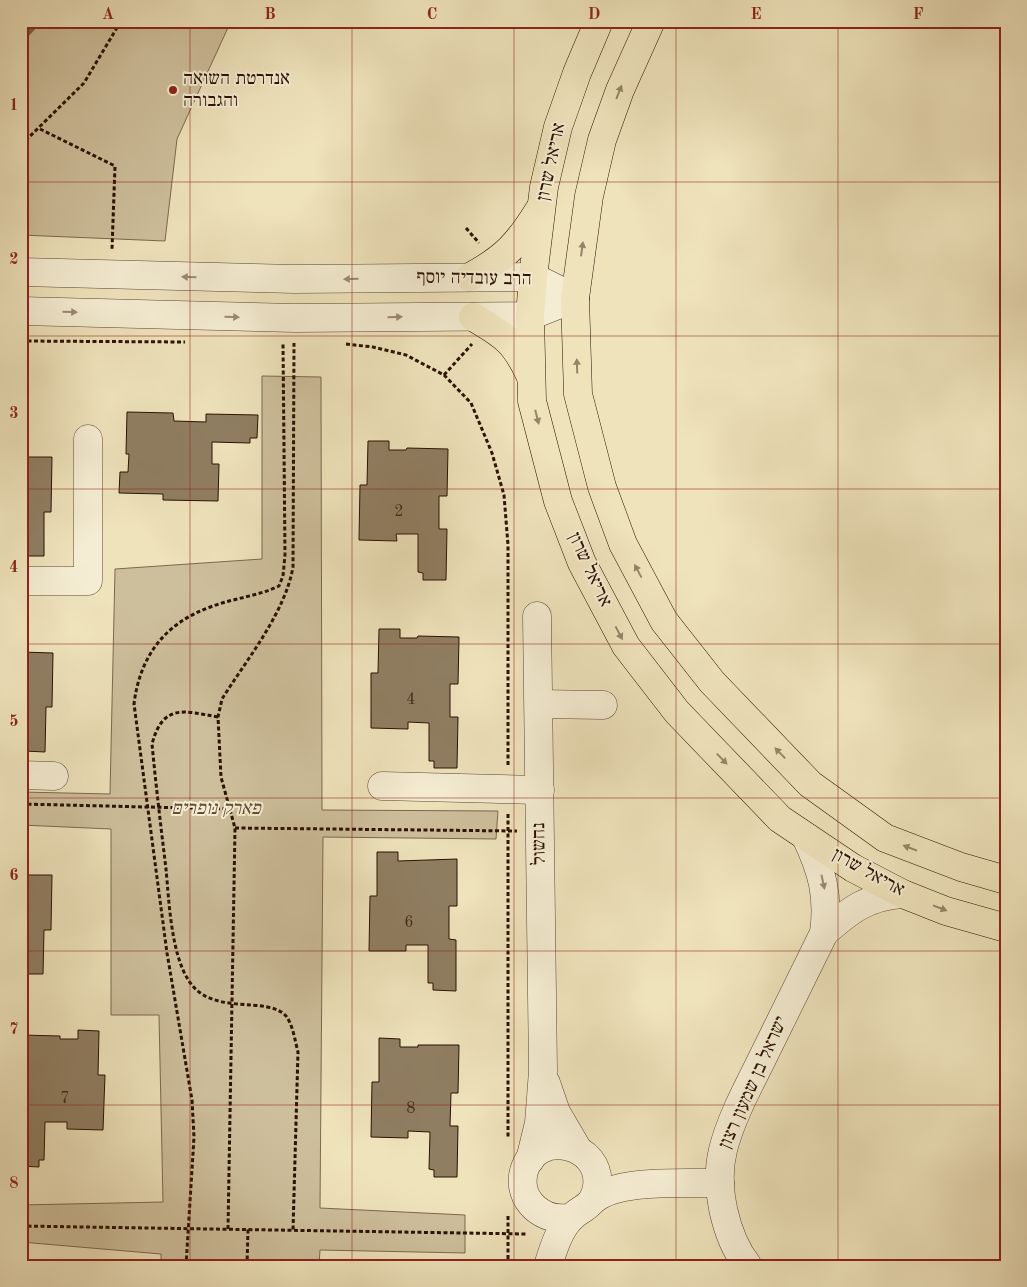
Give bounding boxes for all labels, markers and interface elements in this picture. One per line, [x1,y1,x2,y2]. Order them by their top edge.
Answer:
text: A [102,7,114,23]
text: B [264,7,276,23]
text: C [427,7,437,23]
text: D [588,7,600,23]
text: E [750,7,762,23]
text: F [913,7,924,23]
place label: אנדרטת השואה והגבורה [183,70,290,111]
marker: אנדרטת השואה והגבורה [167,84,179,96]
one-way arrow [615,84,623,99]
text: 1 [9,98,19,114]
street label: אריאל שרון [533,121,570,203]
one-way arrow [578,241,586,257]
text: 2 [9,252,19,268]
street label: הרב עובדיה יוסף [416,268,532,290]
one-way arrow [181,273,197,281]
one-way arrow [343,275,359,283]
one-way arrow [62,309,78,317]
one-way arrow [225,313,241,321]
one-way arrow [387,313,403,321]
one-way arrow [573,358,581,374]
text: 3 [9,406,19,422]
one-way arrow [533,409,541,425]
house number: 2 [394,504,404,520]
street label: אריאל שרון [564,530,615,610]
text: 4 [9,560,19,576]
one-way arrow [633,564,642,577]
one-way arrow [615,626,623,640]
house number: 4 [406,692,416,708]
text: 5 [9,714,19,730]
one-way arrow [774,747,786,759]
one-way arrow [716,752,728,764]
park label: פארק נופרים [171,800,262,819]
street label: נחשול [529,822,550,866]
one-way arrow [902,844,917,852]
street label: אריאל שרון [829,845,908,901]
text: 6 [9,868,19,884]
one-way arrow [819,874,827,889]
one-way arrow [932,905,947,912]
house number: 6 [404,915,414,931]
street label: ישראל בן שמעון רצון [715,1013,792,1152]
text: 7 [9,1022,19,1038]
house number: 7 [60,1091,70,1107]
house number: 8 [406,1101,416,1117]
text: 8 [9,1176,19,1192]

